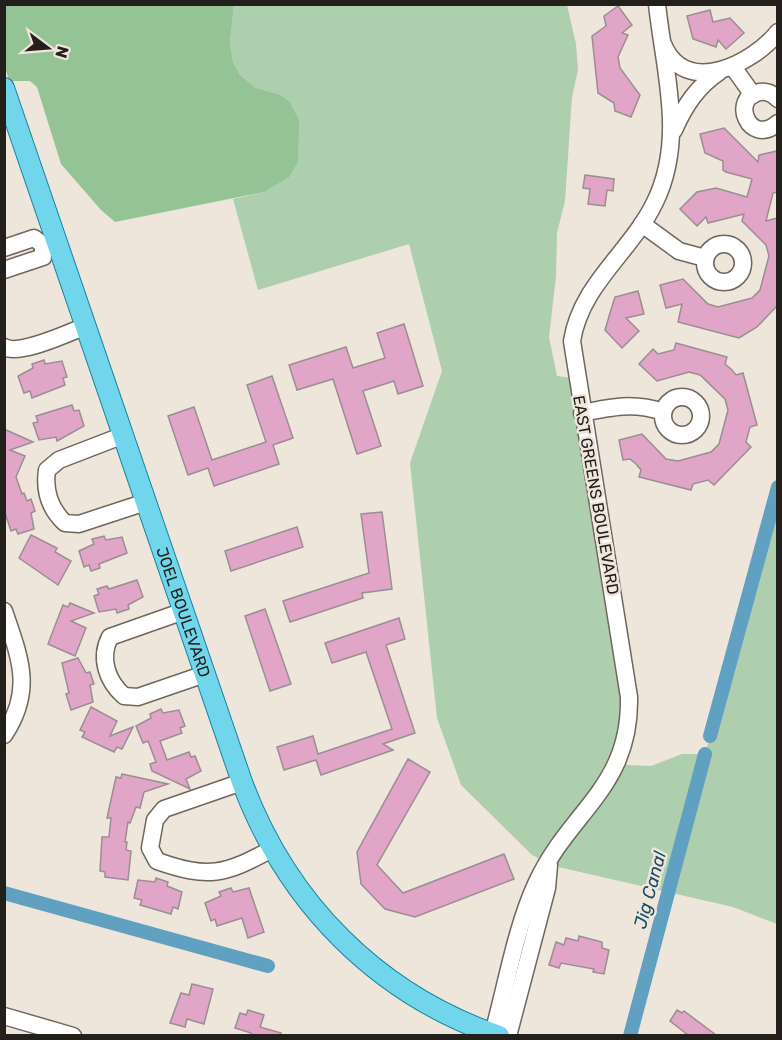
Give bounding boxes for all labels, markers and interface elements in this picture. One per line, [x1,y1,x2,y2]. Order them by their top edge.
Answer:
north arrow [18,18,78,78]
text: N [51,44,73,60]
street label: EAST GREENS BOULEVARD [569,394,623,596]
street label: JOEL BOULEVARD [153,544,215,680]
water label: Jig Canal [629,848,671,931]

